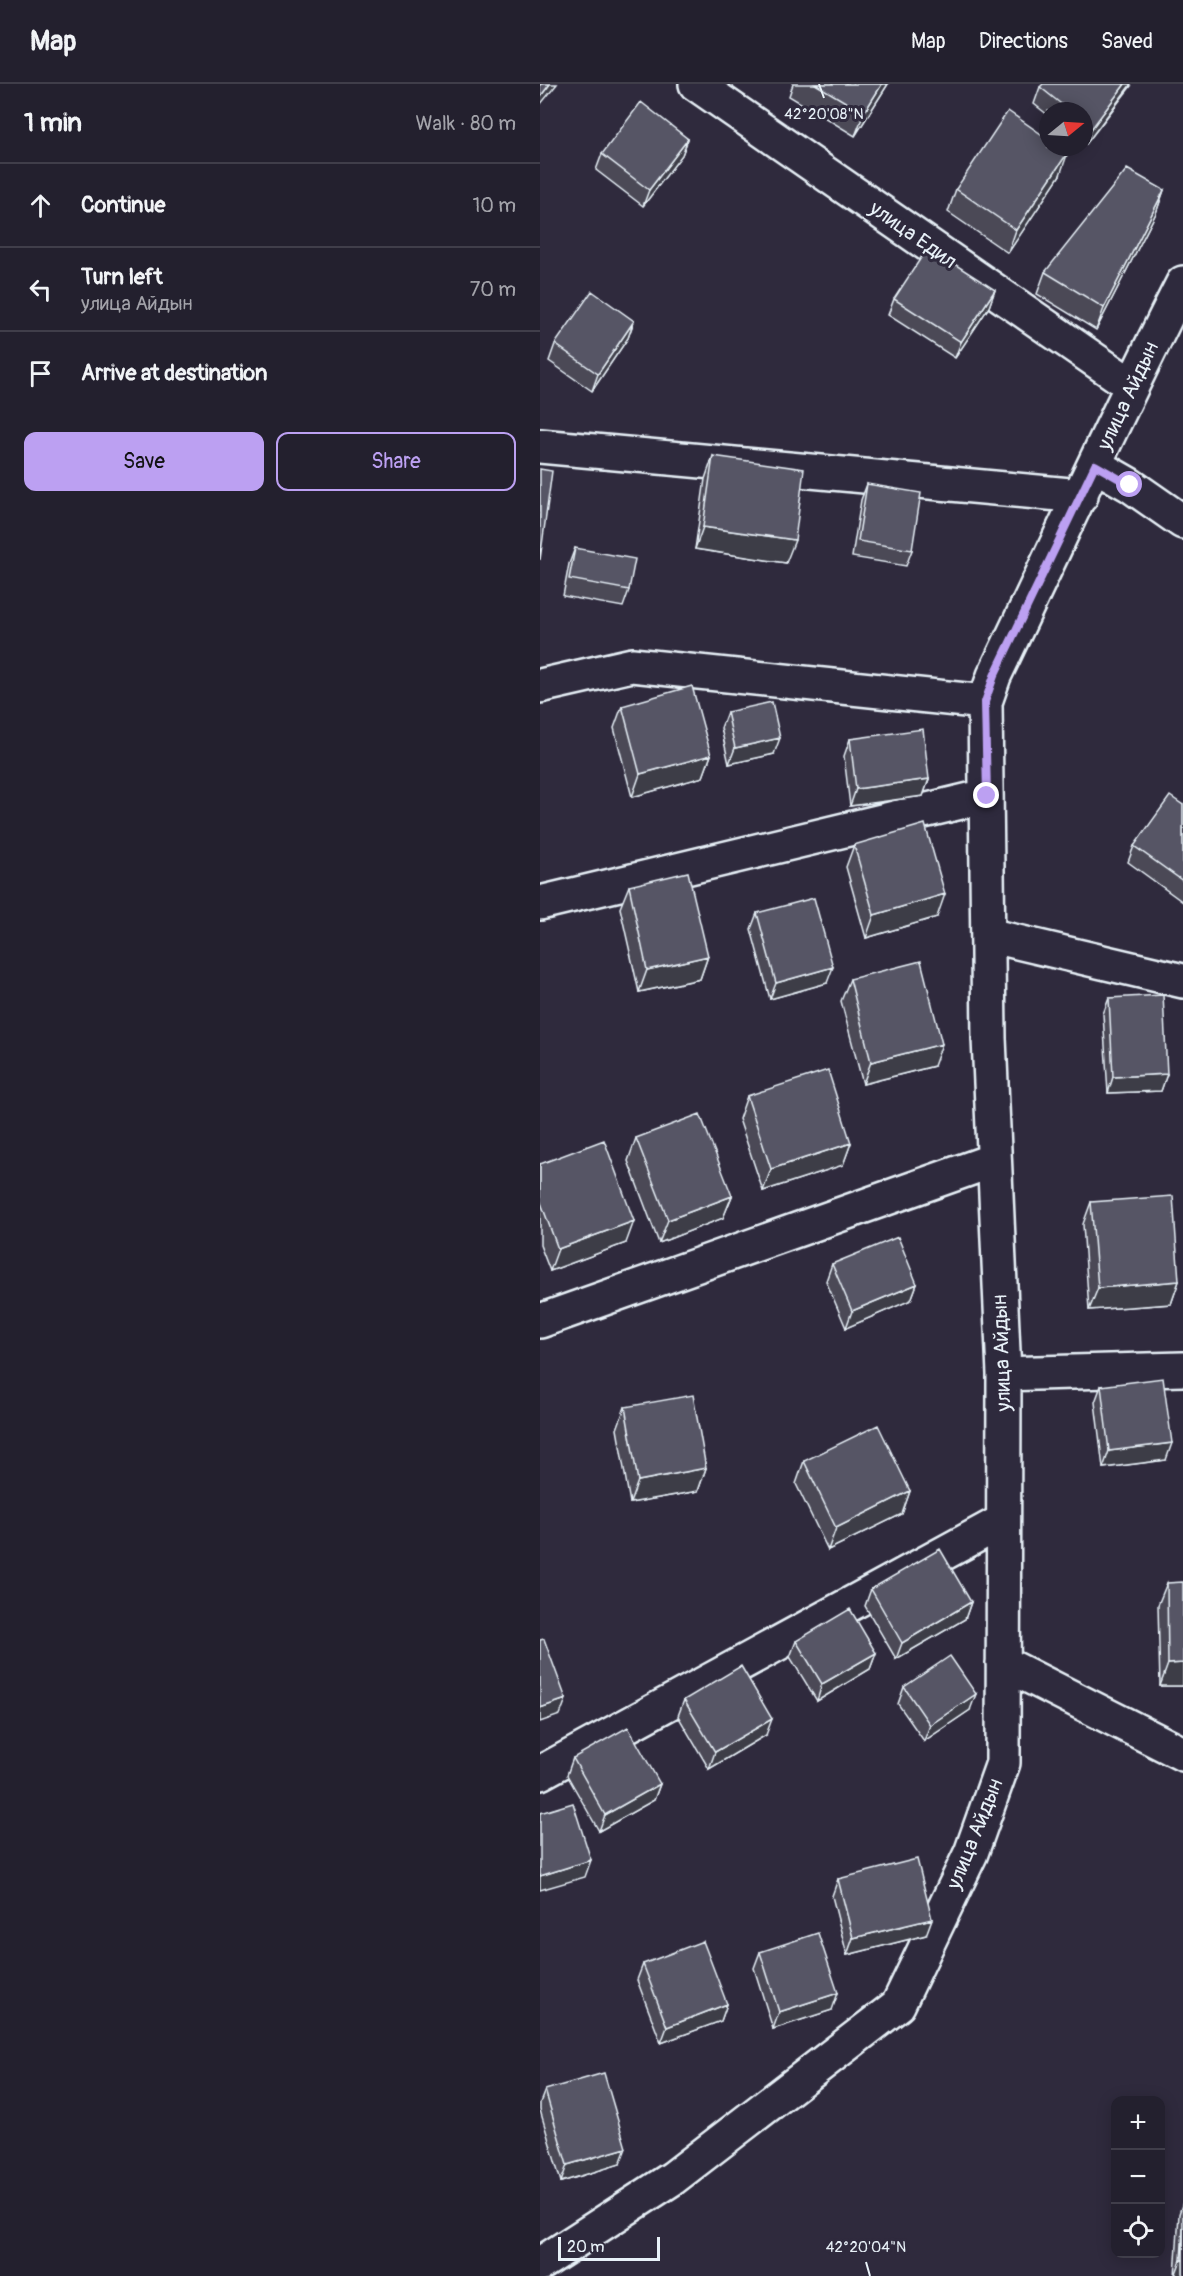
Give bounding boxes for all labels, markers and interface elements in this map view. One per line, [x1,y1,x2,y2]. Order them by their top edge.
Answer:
text: Map [30,24,76,59]
text: Map [911,28,946,55]
text: Directions [979,28,1068,55]
text: Saved [1101,28,1153,55]
north arrow [1039,102,1093,156]
text: 42°20'08"N [784,105,864,124]
text: 1 min [24,107,82,139]
text: Walk · 80 m [416,111,516,136]
icon: ahead [24,189,57,222]
text: Continue [81,191,165,219]
text: 10 m [472,193,516,218]
street label: улица Едил [863,194,962,275]
text: Turn left [81,263,163,291]
icon: left [24,273,57,306]
text: 70 m [470,277,516,302]
text: улица Айдын [81,291,193,316]
street label: улица Айдын [1091,337,1165,456]
icon: arrive [24,357,57,390]
text: Arrive at destination [81,359,267,387]
button: Save [24,432,264,491]
button: Share [276,432,516,491]
route start [1116,471,1142,497]
route end [973,782,999,808]
street label: улица Айдын [986,1294,1018,1413]
street label: улица Айдын [940,1775,1009,1894]
map controls [1111,2096,1165,2258]
button: + [1111,2096,1165,2150]
button: − [1111,2150,1165,2204]
button: locate [1111,2204,1165,2258]
scale bar [558,2234,660,2262]
text: 20 m [567,2237,605,2257]
text: 42°20'04"N [826,2238,906,2257]

